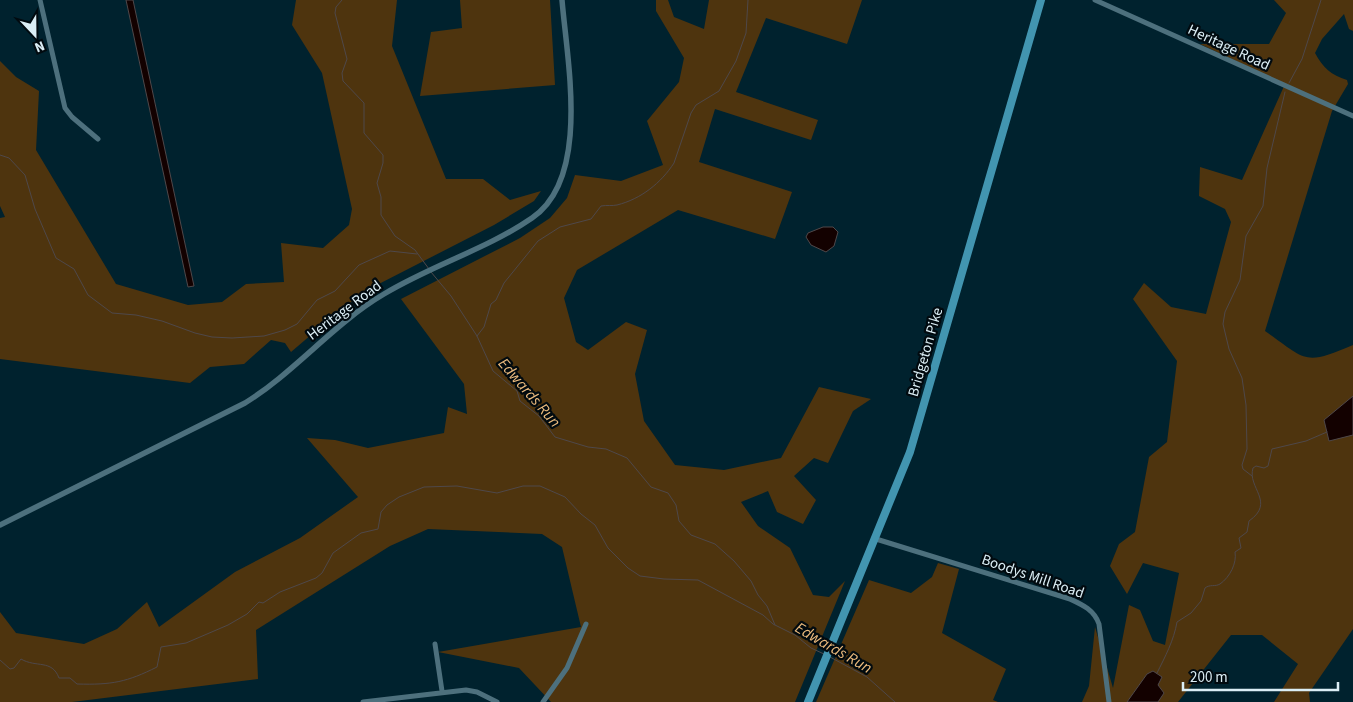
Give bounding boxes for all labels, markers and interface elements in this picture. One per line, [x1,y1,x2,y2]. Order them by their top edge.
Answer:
north arrow [10,10,60,60]
street label: Heritage Road [1184,19,1273,76]
text: N [31,35,48,57]
street label: Heritage Road [303,275,386,345]
street label: Bridgeton Pike [903,305,948,399]
water label: Edwards Run [493,353,566,432]
street label: Boodys Mill Road [979,549,1087,604]
water label: Edwards Run [791,617,876,679]
scale bar [1183,660,1338,692]
text: 200 m [1190,667,1228,688]

